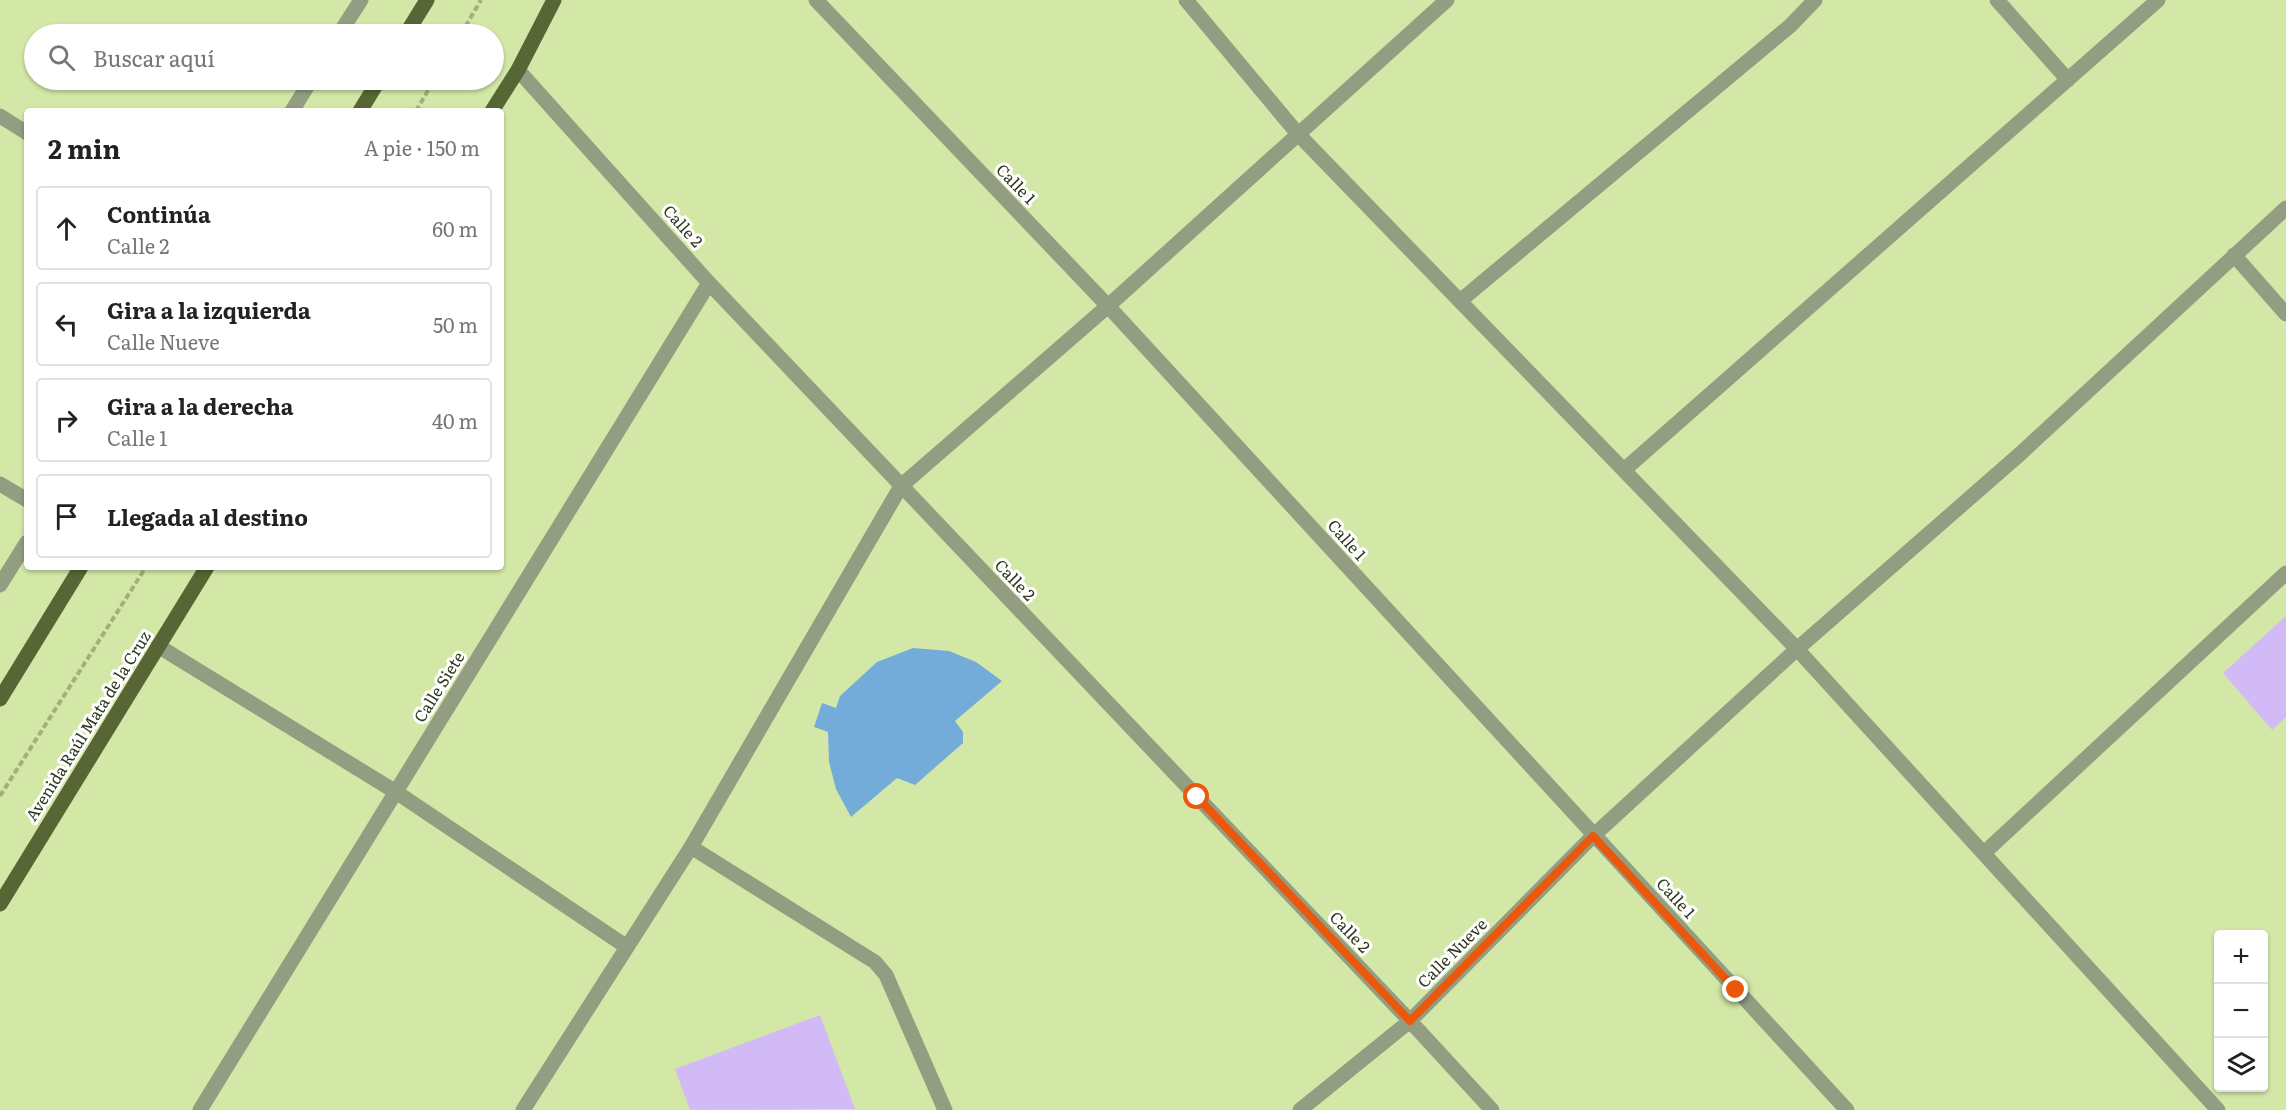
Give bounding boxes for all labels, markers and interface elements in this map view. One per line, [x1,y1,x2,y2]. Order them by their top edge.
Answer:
search box [24,24,504,90]
icon: search [45,41,78,74]
text: Buscar aquí [93,41,215,74]
text: 2 min [48,128,121,167]
text: A pie · 150 m [364,132,480,162]
street label: Calle 1 [991,158,1042,209]
text: Continúa [107,197,211,230]
street label: Calle 2 [658,199,709,252]
icon: ahead [50,212,83,245]
text: 60 m [432,213,478,243]
text: Calle 2 [107,230,169,260]
text: Gira a la izquierda [107,293,311,326]
icon: left [50,308,83,341]
text: 50 m [433,309,478,339]
text: Calle Nueve [107,326,220,356]
text: Gira a la derecha [107,389,294,422]
icon: right [50,404,83,437]
text: 40 m [432,405,478,435]
text: Calle 1 [107,422,167,452]
icon: arrive [50,500,83,533]
text: Llegada al destino [107,500,308,533]
street label: Calle 1 [1323,513,1373,566]
street label: Calle 2 [990,553,1042,606]
street label: Avenida Raúl Mata de la Cruz [19,625,156,825]
street label: Calle Siete [407,646,469,726]
route start [1183,783,1209,809]
street label: Calle 1 [1652,871,1702,923]
street label: Calle 2 [1325,905,1377,958]
street label: Calle Nueve [1411,912,1492,993]
map controls [2214,930,2268,1092]
button: + [2214,930,2268,984]
route end [1722,976,1748,1002]
button: − [2214,984,2268,1038]
button: layers [2214,1038,2268,1092]

